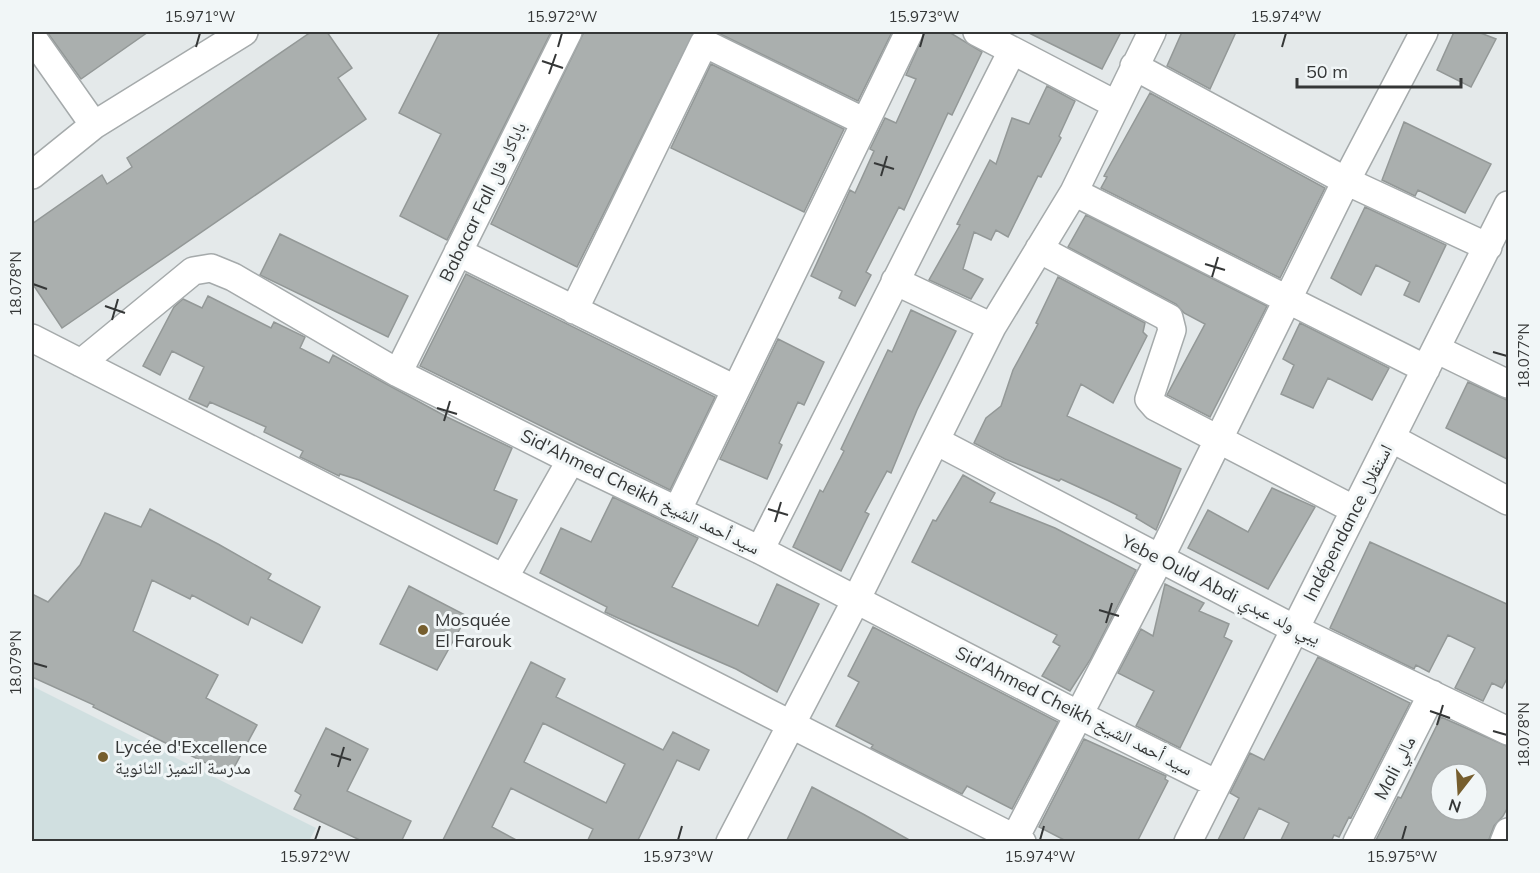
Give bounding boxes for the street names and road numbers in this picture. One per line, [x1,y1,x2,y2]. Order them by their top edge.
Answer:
street label: Babacar Fall باباكار فال [434,118,531,285]
street label: Sid'Ahmed Cheikh سيد أحمد الشيخ [517,424,763,560]
street label: Indépendance استقلال [1298,440,1397,605]
street label: Yebe Ould Abdi يبي ولد عبدي [1115,529,1325,653]
street label: Sid'Ahmed Cheikh سيد أحمد الشيخ [951,641,1197,781]
street label: Mali مالي [1369,732,1424,805]

